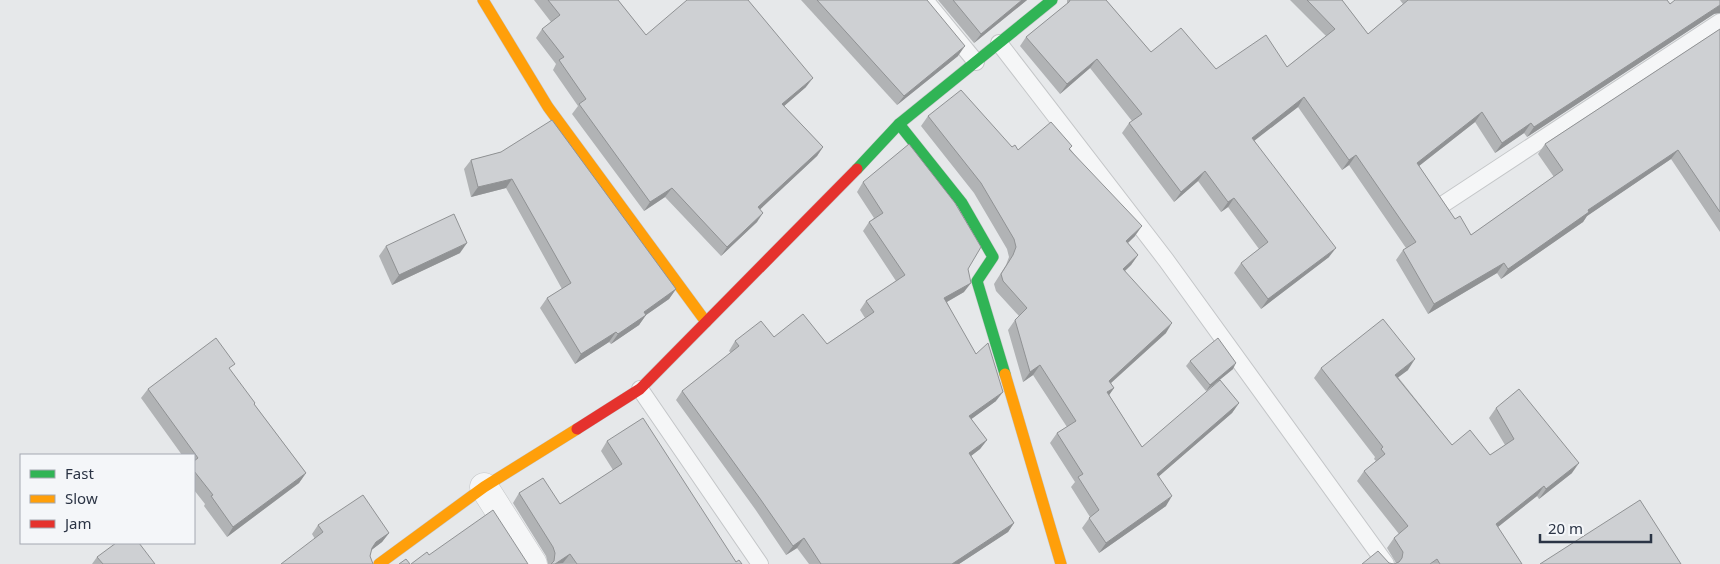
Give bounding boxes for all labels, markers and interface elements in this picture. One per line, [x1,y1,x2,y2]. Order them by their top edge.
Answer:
legend [20,454,195,544]
text: Fast [65,463,94,483]
text: Slow [65,488,98,508]
scale bar [1540,512,1651,544]
text: Jam [63,513,92,533]
text: 20 m [1548,518,1583,538]

